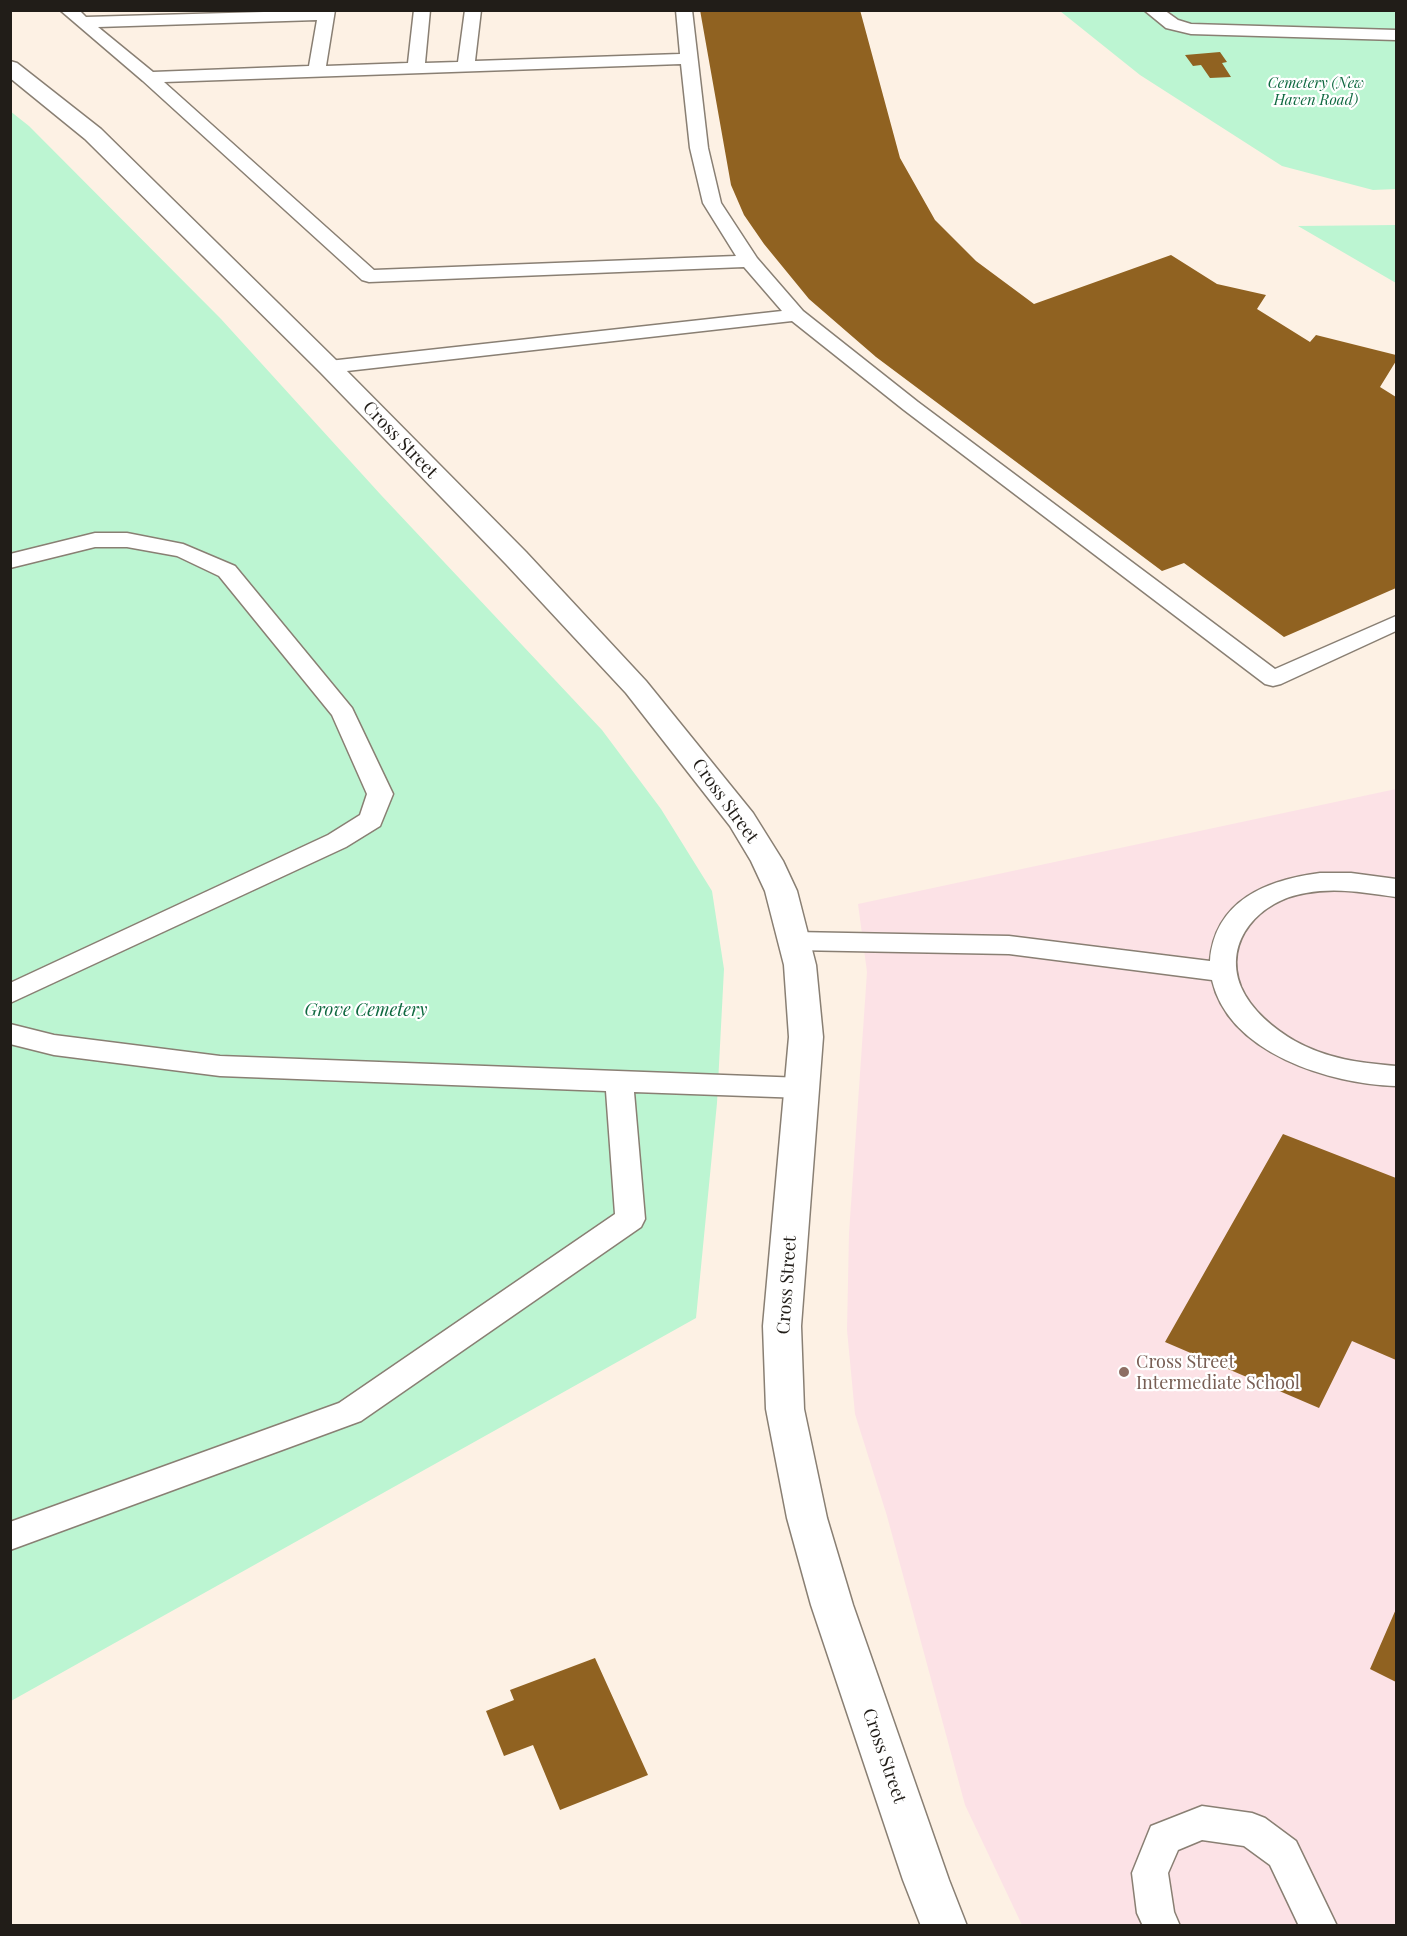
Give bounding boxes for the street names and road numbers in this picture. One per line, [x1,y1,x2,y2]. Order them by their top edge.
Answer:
street label: Cross Street [358,397,442,483]
street label: Cross Street [687,755,763,847]
street label: Cross Street [773,1235,801,1335]
street label: Cross Street [858,1706,910,1806]

